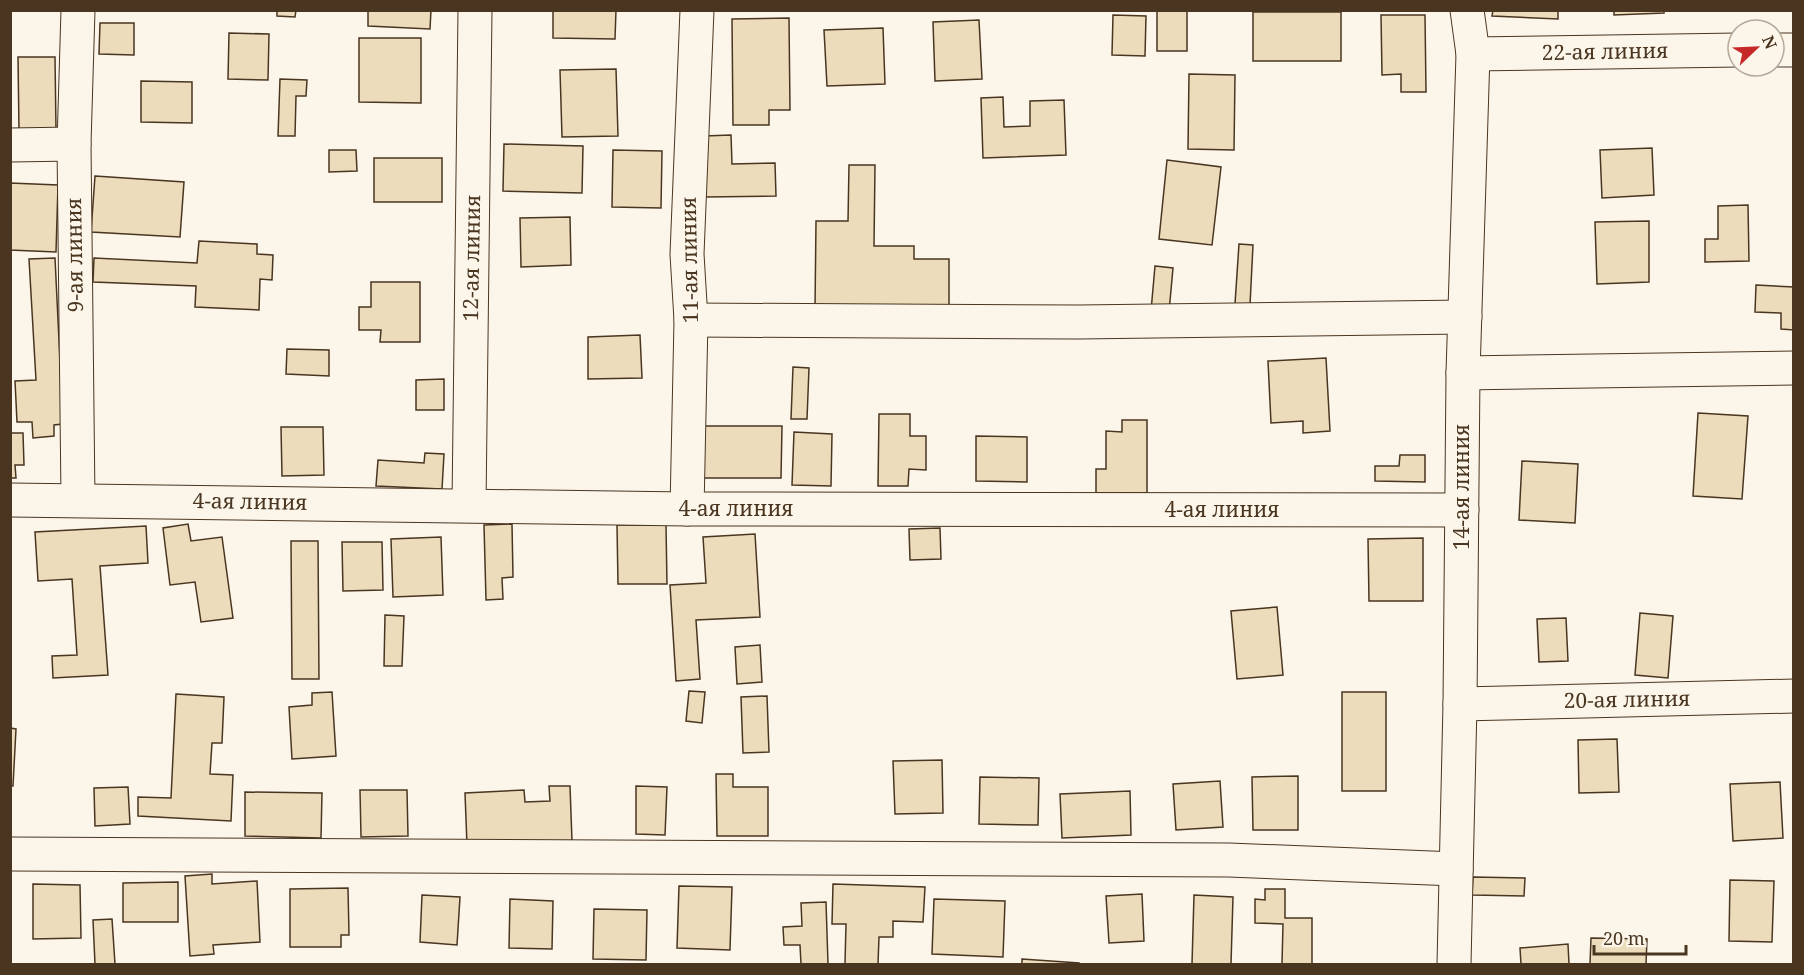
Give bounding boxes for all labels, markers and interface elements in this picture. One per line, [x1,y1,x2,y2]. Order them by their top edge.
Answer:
north arrow [1726,18,1786,78]
text: N [1757,32,1783,53]
street label: 22-ая линия [1541,36,1669,66]
street label: 12-ая линия [456,194,486,322]
street label: 11-ая линия [674,196,704,324]
street label: 9-ая линия [59,197,89,313]
street label: 14-ая линия [1447,424,1475,550]
street label: 4-ая линия [192,486,308,516]
street label: 4-ая линия [679,494,793,522]
street label: 4-ая линия [1165,495,1279,523]
street label: 20-ая линия [1563,684,1691,714]
scale bar [1594,918,1686,956]
text: 20 m [1603,926,1645,950]

